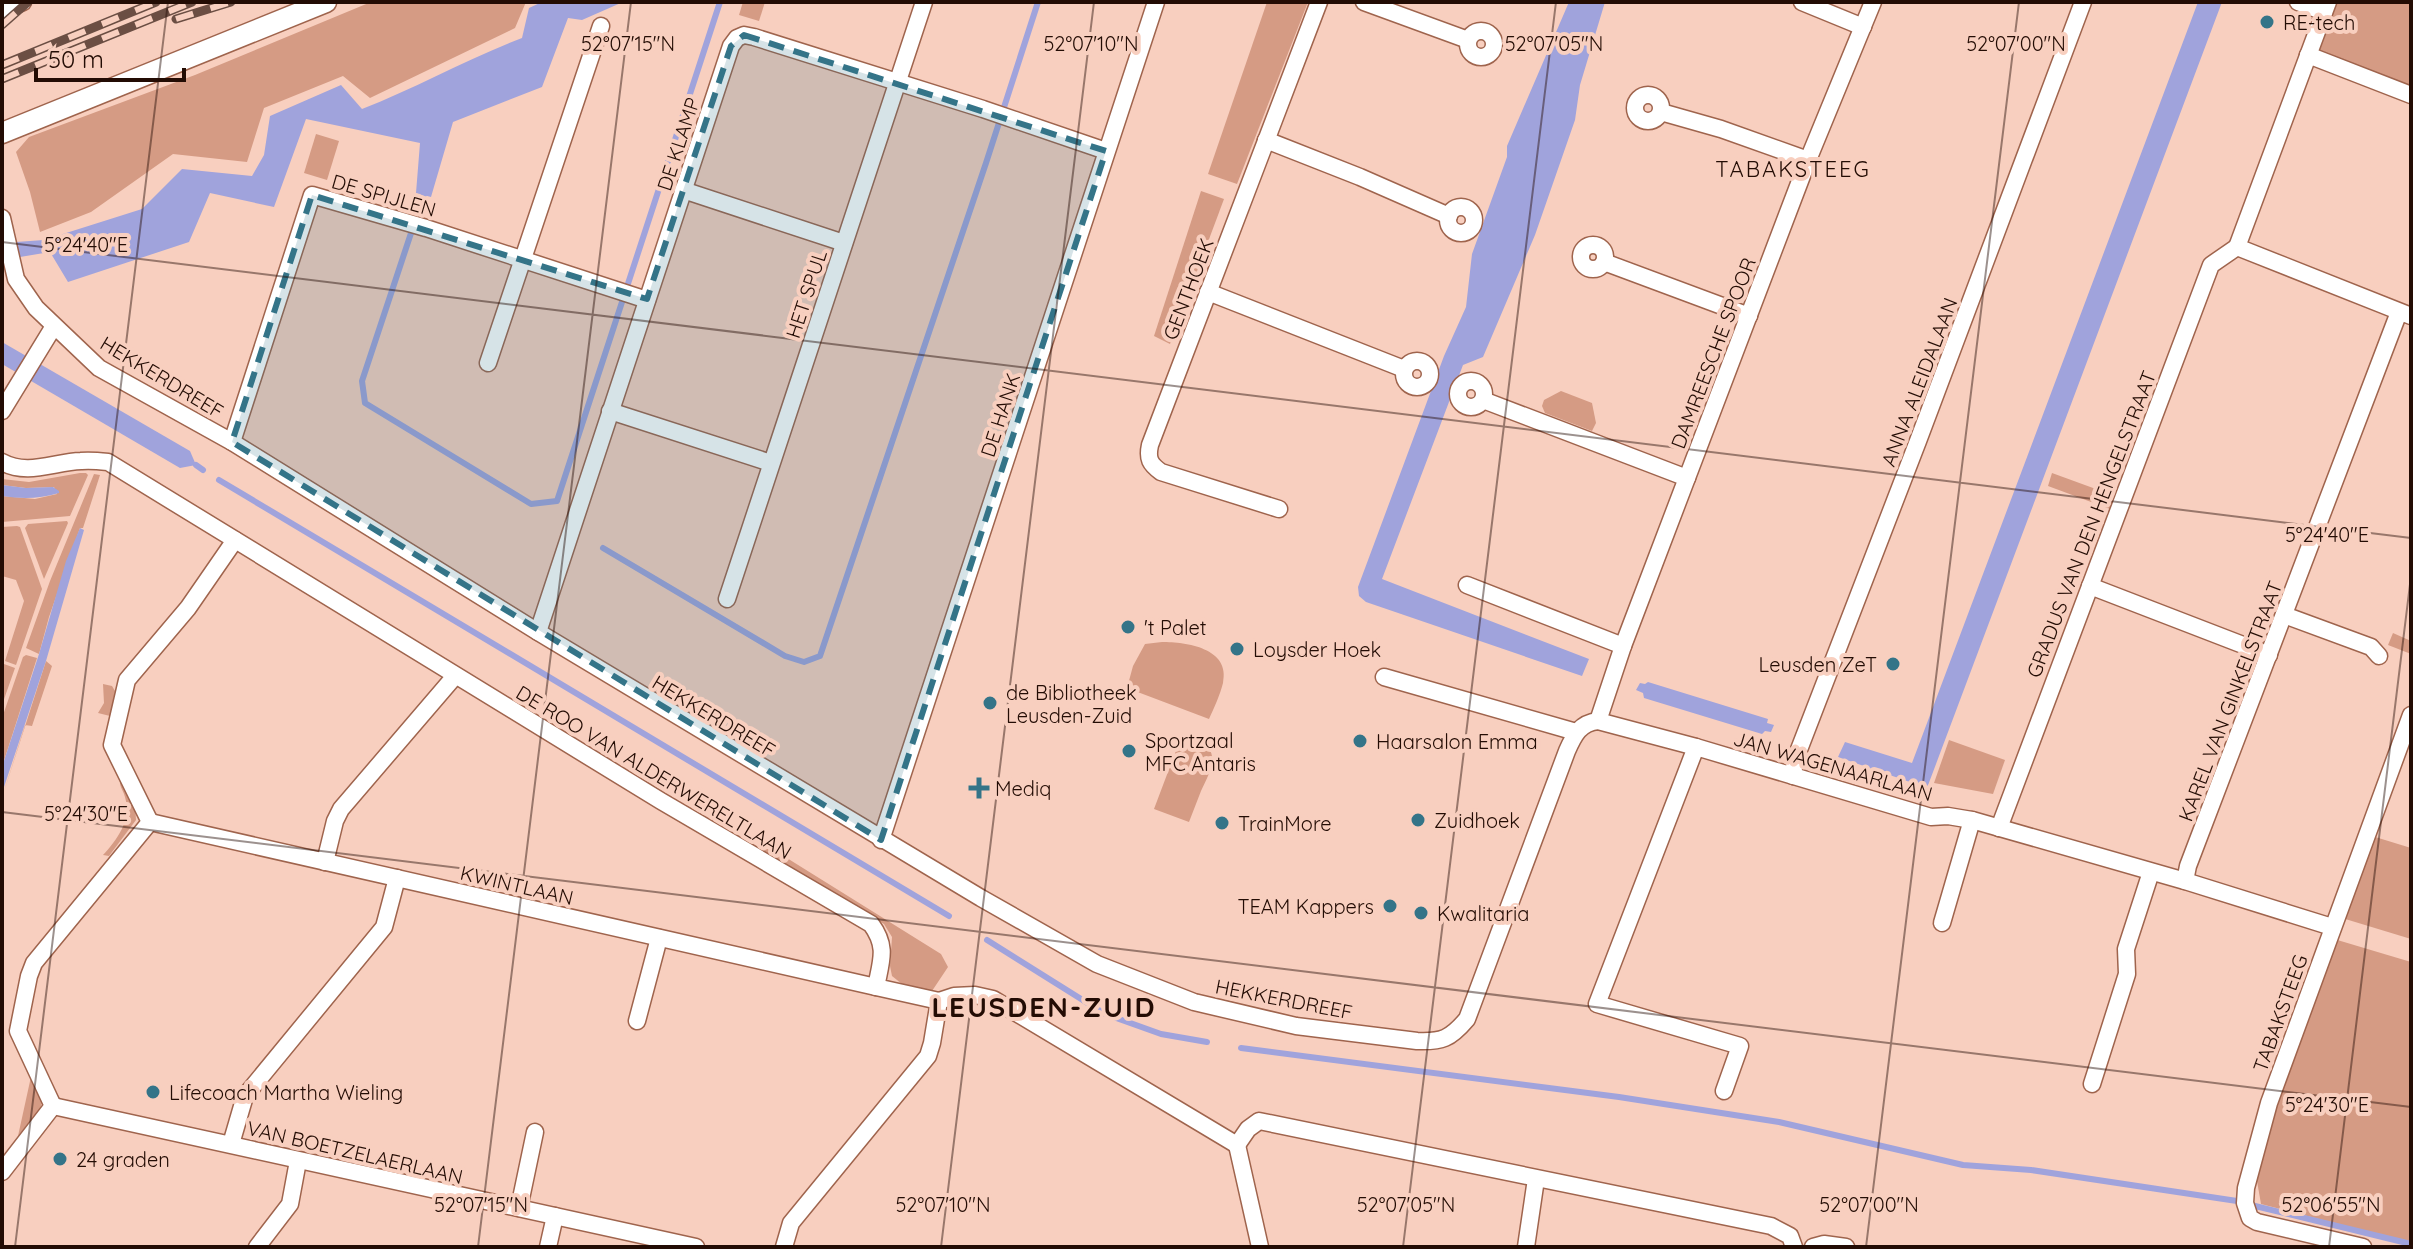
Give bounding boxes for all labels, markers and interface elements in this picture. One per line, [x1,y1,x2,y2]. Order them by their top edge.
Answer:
place label: RE-tech [2283,10,2355,35]
marker: RE-tech [2258,13,2276,31]
text: 52°07'15"N [581,31,675,56]
text: 52°07'10"N [1043,31,1139,56]
text: 52°07'05"N [1505,31,1603,56]
text: 52°07'00"N [1966,31,2066,56]
scale bar [36,32,184,82]
text: 50 m [48,44,104,74]
street label: DE KLAMP [651,94,705,194]
district label: TABAKSTEEG [1715,155,1871,183]
street label: DE SPIJLEN [329,168,439,222]
text: 5°24'40"E [44,232,128,257]
street label: GENTHOEK [1157,235,1219,343]
street label: HET SPUL [780,246,832,341]
street label: DAMREESCHE SPOOR [1665,254,1761,452]
street label: ANNA ALEIDALAAN [1875,294,1963,470]
street label: HEKKERDREEF [96,330,228,424]
street label: GRADUS VAN DEN HENGELSTRAAT [2021,367,2161,681]
street label: DE HANK [975,370,1025,460]
text: 5°24'40"E [2285,522,2369,547]
street label: KAREL VAN GINKELSTRAAT [2173,577,2287,825]
place label: 't Palet [1144,615,1207,640]
marker: 't Palet [1119,618,1137,636]
place label: Loysder Hoek [1253,637,1381,662]
marker: Loysder Hoek [1228,640,1246,658]
place label: Leusden ZeT [1759,652,1877,677]
marker: Leusden ZeT [1884,655,1902,673]
street label: HEKKERDREEF [648,669,780,763]
street label: DE ROO VAN ALDERWERELTLAAN [512,680,796,864]
place label: de Bibliotheek Leusden-Zuid [1006,680,1137,728]
marker: de Bibliotheek Leusden-Zuid [981,694,999,712]
street label: JAN WAGENAARLAAN [1731,726,1935,806]
place label: Sportzaal MFC Antaris [1145,728,1256,776]
place label: Haarsalon Emma [1376,729,1538,754]
marker: Haarsalon Emma [1351,732,1369,750]
marker: Sportzaal MFC Antaris [1120,742,1138,760]
place label: Mediq [995,776,1051,801]
marker: Mediq [970,779,988,797]
text: 5°24'30"E [44,801,128,826]
place label: Zuidhoek [1434,808,1520,833]
place label: TrainMore [1238,811,1331,836]
marker: Zuidhoek [1409,811,1427,829]
marker: TrainMore [1213,814,1231,832]
street label: KWINTLAAN [458,860,576,910]
place label: TEAM Kappers [1237,894,1374,919]
marker: TEAM Kappers [1381,897,1399,915]
place label: Kwalitaria [1437,901,1529,926]
marker: Kwalitaria [1412,904,1430,922]
street label: TABAKSTEEG [2247,951,2313,1075]
street label: HEKKERDREEF [1213,973,1355,1025]
district label: LEUSDEN-ZUID [931,989,1157,1024]
place label: Lifecoach Martha Wieling [169,1080,403,1105]
marker: Lifecoach Martha Wieling [144,1083,162,1101]
text: 5°24'30"E [2285,1092,2369,1117]
street label: VAN BOETZELAERLAAN [245,1115,465,1189]
place label: 24 graden [76,1147,170,1172]
marker: 24 graden [51,1150,69,1168]
text: 52°07'15"N [434,1192,528,1217]
text: 52°07'10"N [895,1192,991,1217]
text: 52°07'05"N [1357,1192,1455,1217]
text: 52°07'00"N [1819,1192,1919,1217]
text: 52°06'55"N [2281,1192,2381,1217]

